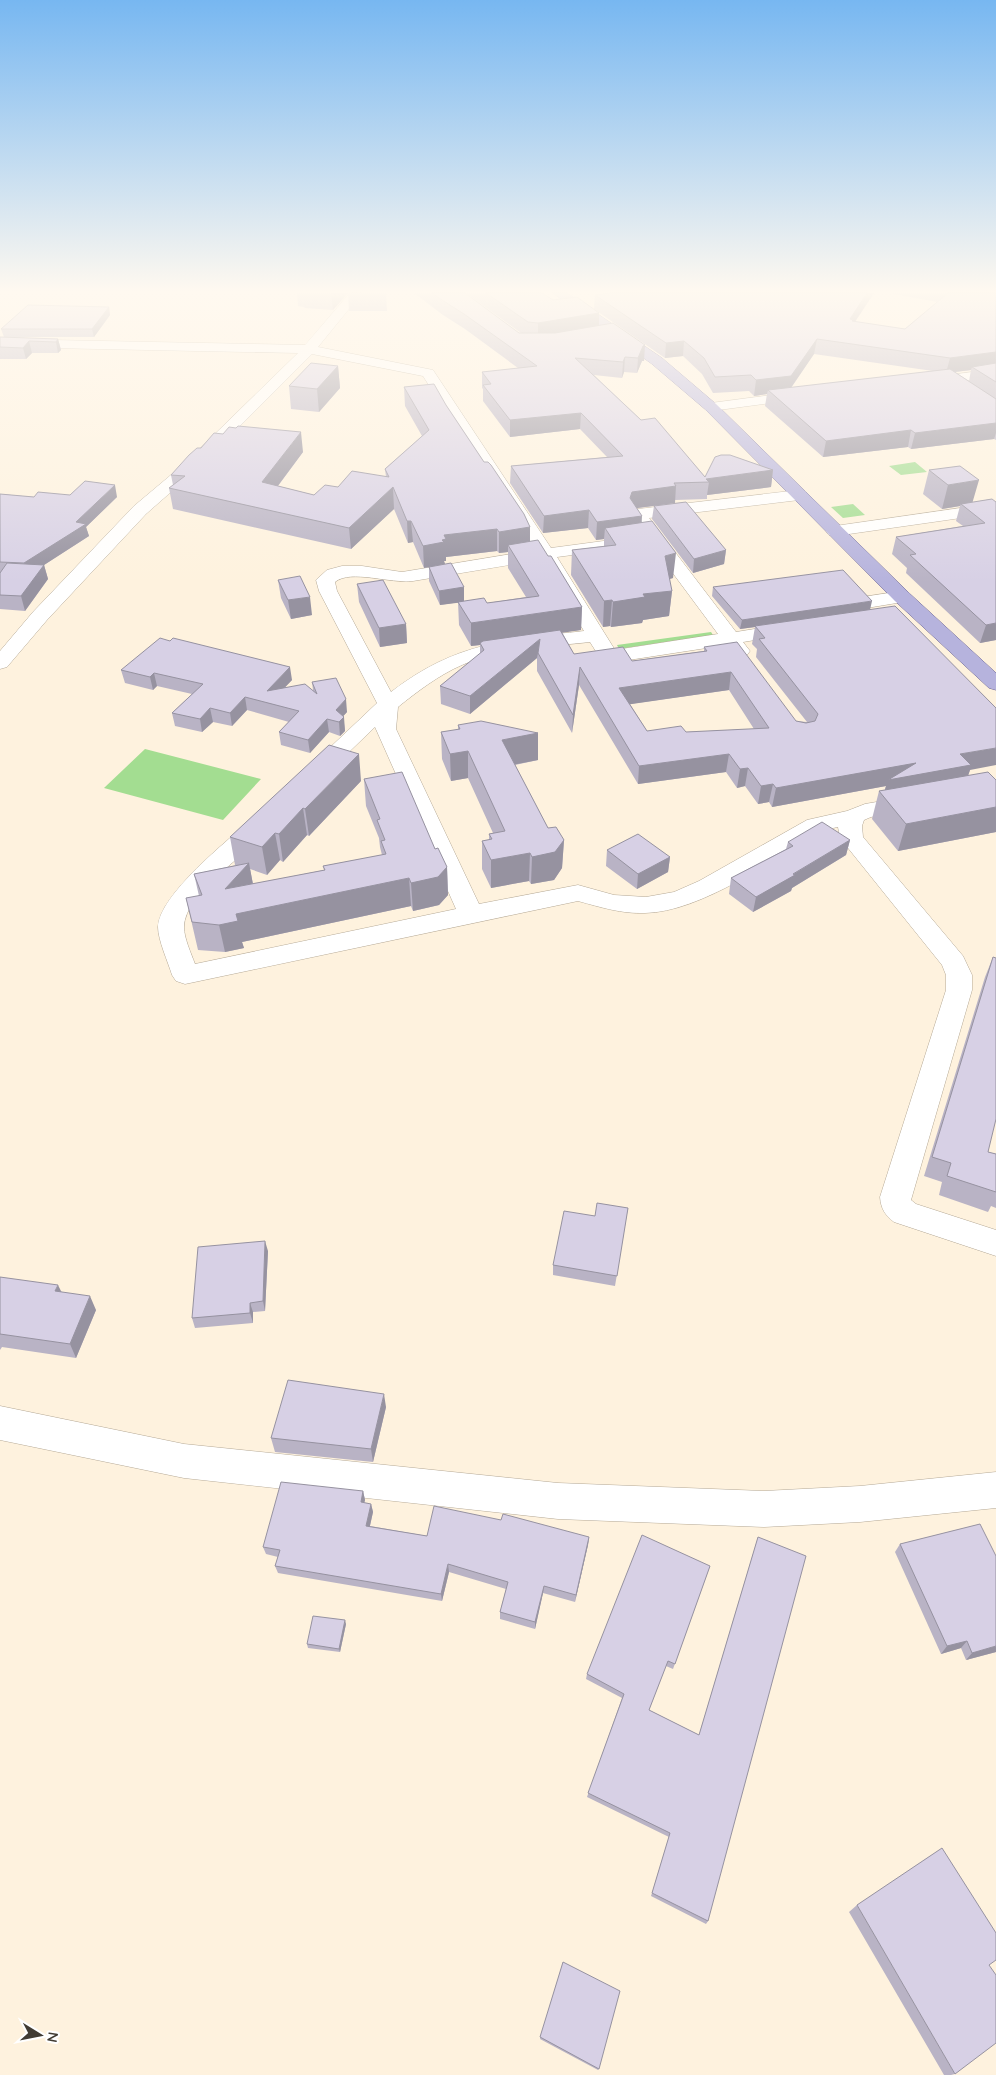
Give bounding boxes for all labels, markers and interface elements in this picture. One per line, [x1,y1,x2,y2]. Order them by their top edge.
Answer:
north arrow [15,2010,65,2060]
text: N [43,2031,63,2044]

